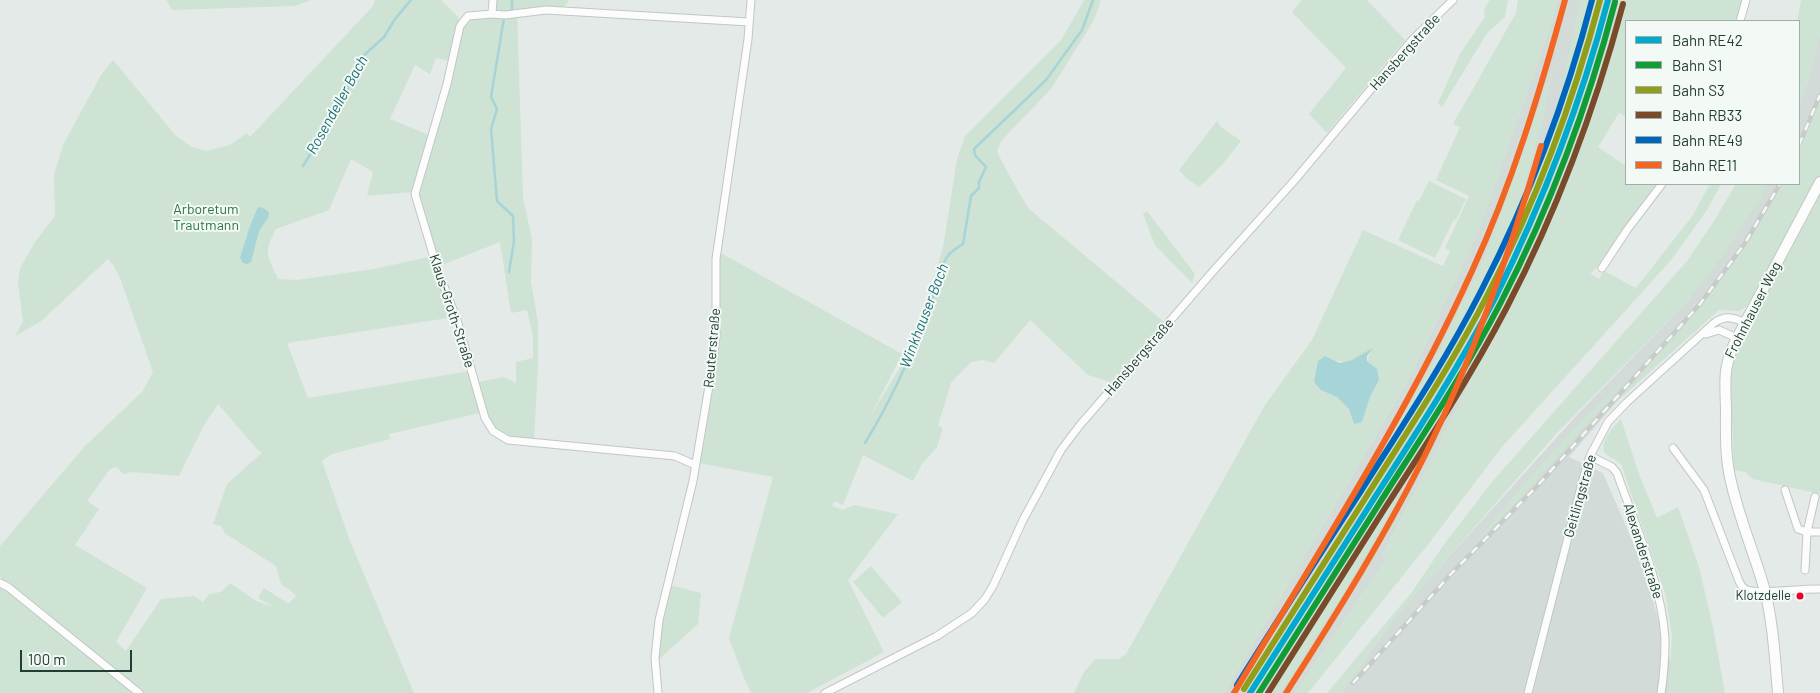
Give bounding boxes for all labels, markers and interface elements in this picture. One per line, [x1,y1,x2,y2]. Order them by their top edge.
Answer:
street label: Hansbergstraße [1366,10,1444,94]
legend [1625,20,1800,185]
text: Bahn RE42 [1672,31,1743,49]
water label: Rosendeller Bach [303,53,371,157]
text: Bahn S1 [1672,56,1722,74]
text: Bahn S3 [1672,81,1725,99]
text: Bahn RB33 [1672,106,1742,124]
text: Bahn RE49 [1672,131,1743,149]
text: Bahn RE11 [1672,156,1737,174]
park label: Arboretum Trautmann [173,201,239,233]
street label: Klaus-Groth-Straße [426,252,478,370]
street label: Frohnhauser Weg [1721,259,1785,361]
water label: Winkhauser Bach [896,261,952,371]
street label: Reuterstraße [700,307,724,389]
street label: Hansbergstraße [1101,315,1177,399]
street label: Geitlingstraße [1560,452,1600,540]
street label: Alexanderstraße [1620,501,1666,601]
place label: Klotzdelle [1736,588,1791,604]
marker: Klotzdelle [1795,591,1805,601]
scale bar [22,640,135,672]
text: 100 m [28,650,66,668]

